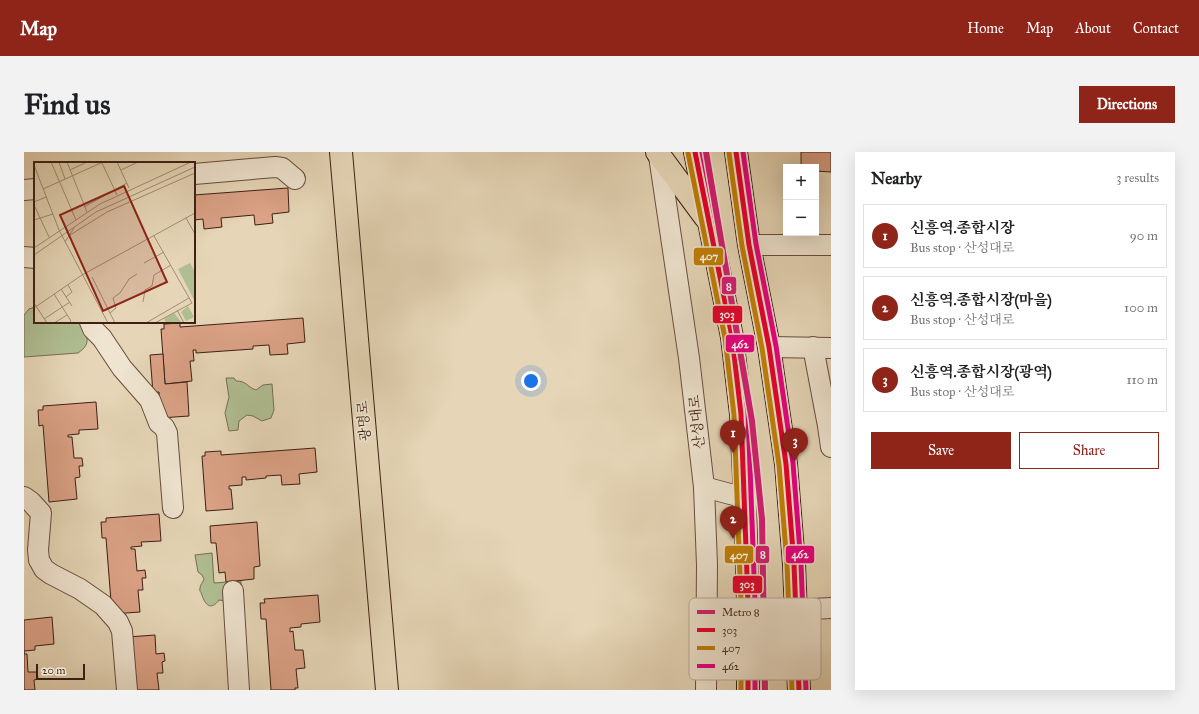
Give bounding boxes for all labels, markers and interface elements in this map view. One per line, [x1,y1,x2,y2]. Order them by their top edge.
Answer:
text: Map [20,17,57,40]
text: Home [967,20,1004,37]
text: Map [1026,20,1053,37]
text: About [1075,20,1111,37]
text: Contact [1133,20,1179,37]
button: Directions [1079,86,1175,123]
text: Find us [24,87,110,122]
inset map [34,162,195,323]
map controls [783,164,819,236]
button: + [783,164,819,200]
text: Nearby [871,168,922,189]
text: 3 results [1116,170,1159,186]
button: − [783,200,819,236]
text: 신흥역.종합시장 [910,219,1015,237]
text: 1 [882,228,888,244]
text: 90 m [1130,228,1158,244]
text: Bus stop · 산성대로 [910,240,1014,256]
line badge: 407 [693,247,724,266]
text: 407 [700,250,718,264]
line badge: 8 [721,276,737,295]
text: 8 [726,280,732,293]
text: 신흥역.종합시장(마을) [910,291,1052,309]
text: 2 [882,300,888,316]
text: 100 m [1124,300,1158,316]
line badge: 303 [712,305,743,324]
text: 303 [719,308,735,322]
text: Bus stop · 산성대로 [910,312,1014,328]
line badge: 462 [725,334,755,353]
text: 462 [731,338,749,352]
text: 신흥역.종합시장(광역) [910,363,1052,381]
your location [521,371,541,391]
text: 3 [882,372,888,388]
text: 110 m [1126,372,1158,388]
text: Bus stop · 산성대로 [910,384,1014,400]
street label: 산성대로 [686,394,708,450]
street label: 광명로 [354,400,374,442]
pin: 1 [720,420,746,453]
pin: 3 [782,428,808,461]
button: Save [871,432,1011,469]
button: Share [1019,432,1159,469]
pin: 2 [720,506,746,539]
line badge: 407 [724,545,754,564]
line badge: 8 [755,545,770,564]
line badge: 462 [785,545,815,564]
text: 8 [760,548,766,561]
text: 462 [791,548,809,562]
text: 407 [730,549,748,563]
line badge: 303 [732,575,763,594]
text: 303 [739,578,755,592]
legend [689,598,821,680]
text: Metro 8 [722,606,760,619]
text: 303 [722,624,737,637]
text: 407 [722,642,741,655]
text: 462 [722,660,740,673]
scale bar [36,662,85,681]
text: 20 m [42,664,65,677]

